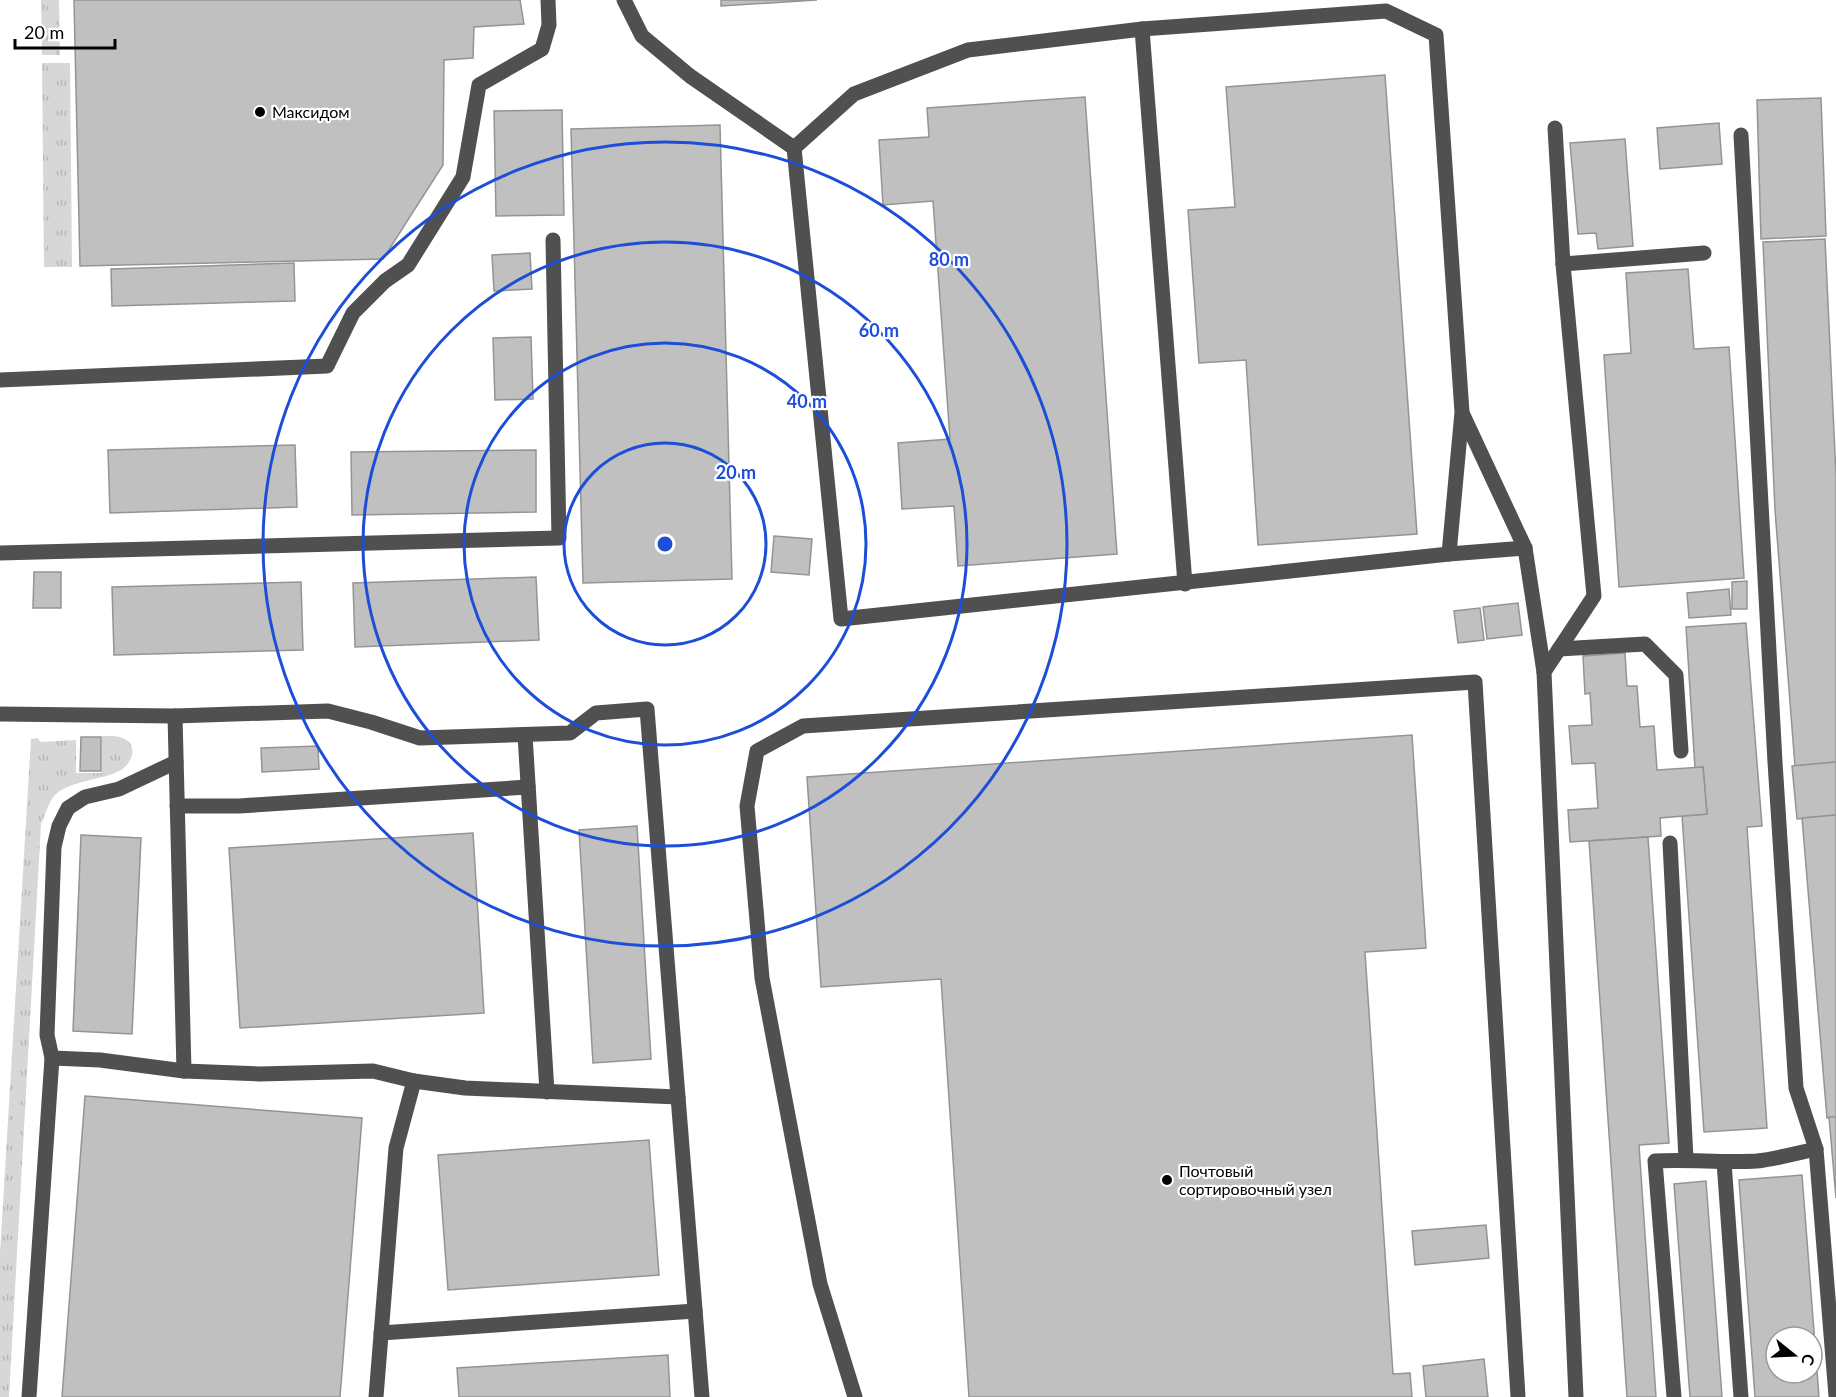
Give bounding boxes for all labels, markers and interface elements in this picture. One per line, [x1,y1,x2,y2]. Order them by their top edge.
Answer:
scale bar [15,12,116,50]
text: 20 m [24,21,64,43]
place label: Максидом [272,102,350,121]
marker: Максидом [253,105,267,119]
text: 80 m [929,248,969,270]
text: 60 m [859,319,899,341]
text: 40 m [787,390,827,412]
text: 20 m [716,461,756,483]
centre of rings [655,534,675,554]
place label: Почтовый сортировочный узел [1179,1161,1332,1198]
marker: Почтовый сортировочный узел [1160,1173,1174,1187]
north arrow [1764,1325,1824,1385]
text: С [1798,1352,1819,1368]

